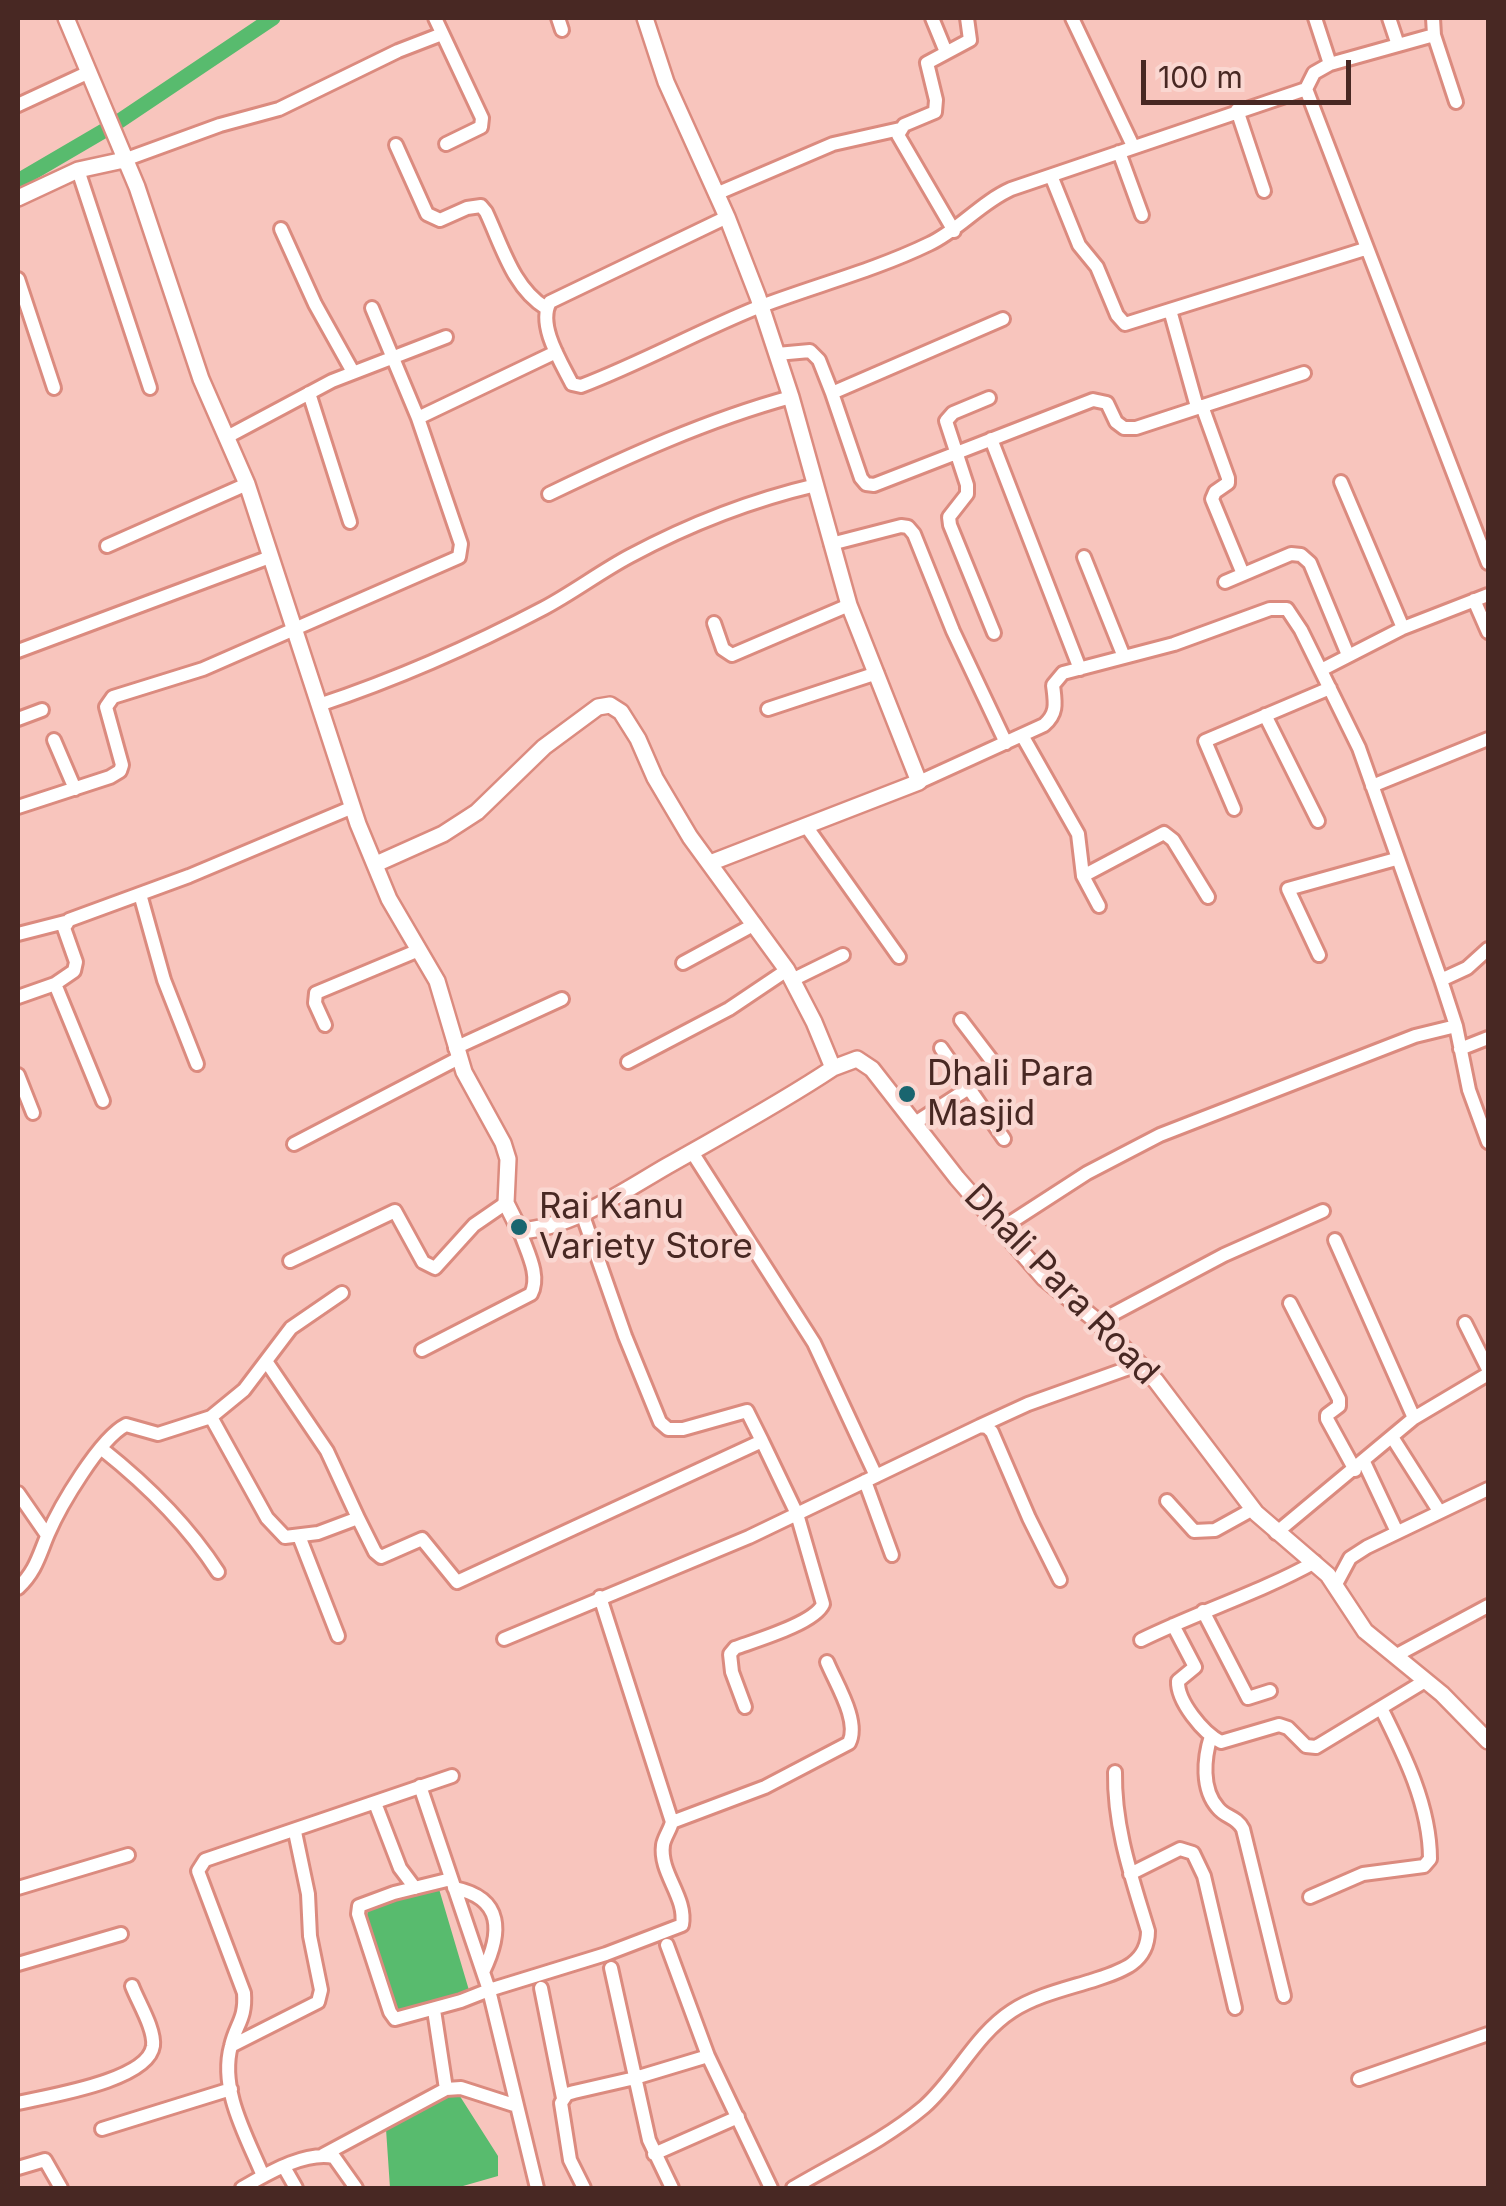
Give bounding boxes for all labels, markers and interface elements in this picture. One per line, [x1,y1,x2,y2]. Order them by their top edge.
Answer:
scale bar [1146,40,1356,102]
text: 100 m [1158,59,1243,95]
place label: Dhali Para Masjid [927,1053,1094,1135]
marker: Dhali Para Masjid [896,1083,918,1105]
street label: Dhali Para Road [955,1176,1167,1394]
place label: Rai Kanu Variety Store [539,1186,753,1268]
marker: Rai Kanu Variety Store [508,1216,530,1238]

